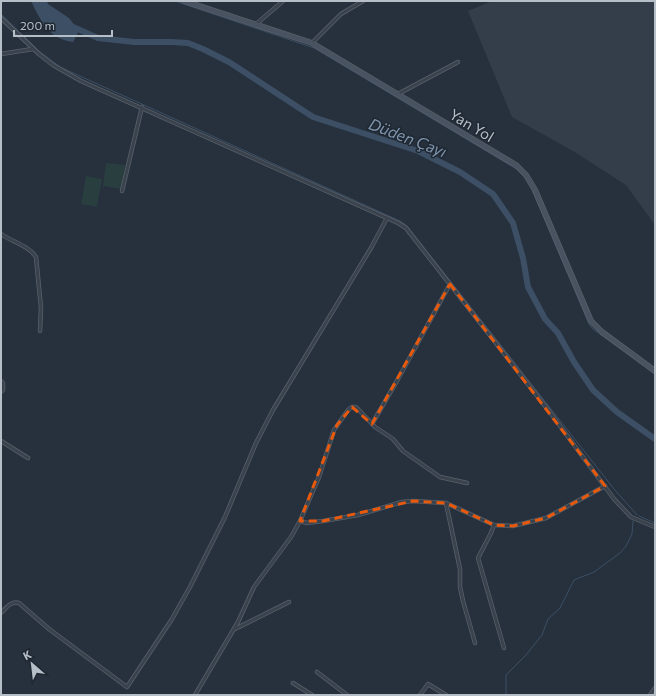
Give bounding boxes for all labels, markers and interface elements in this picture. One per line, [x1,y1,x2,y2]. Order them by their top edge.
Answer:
scale bar [14,12,112,38]
text: 200 m [20,18,55,32]
street label: Yan Yol [446,105,498,145]
water label: Düden Çayı [366,113,450,161]
north arrow [12,644,52,684]
text: K [21,647,34,662]

